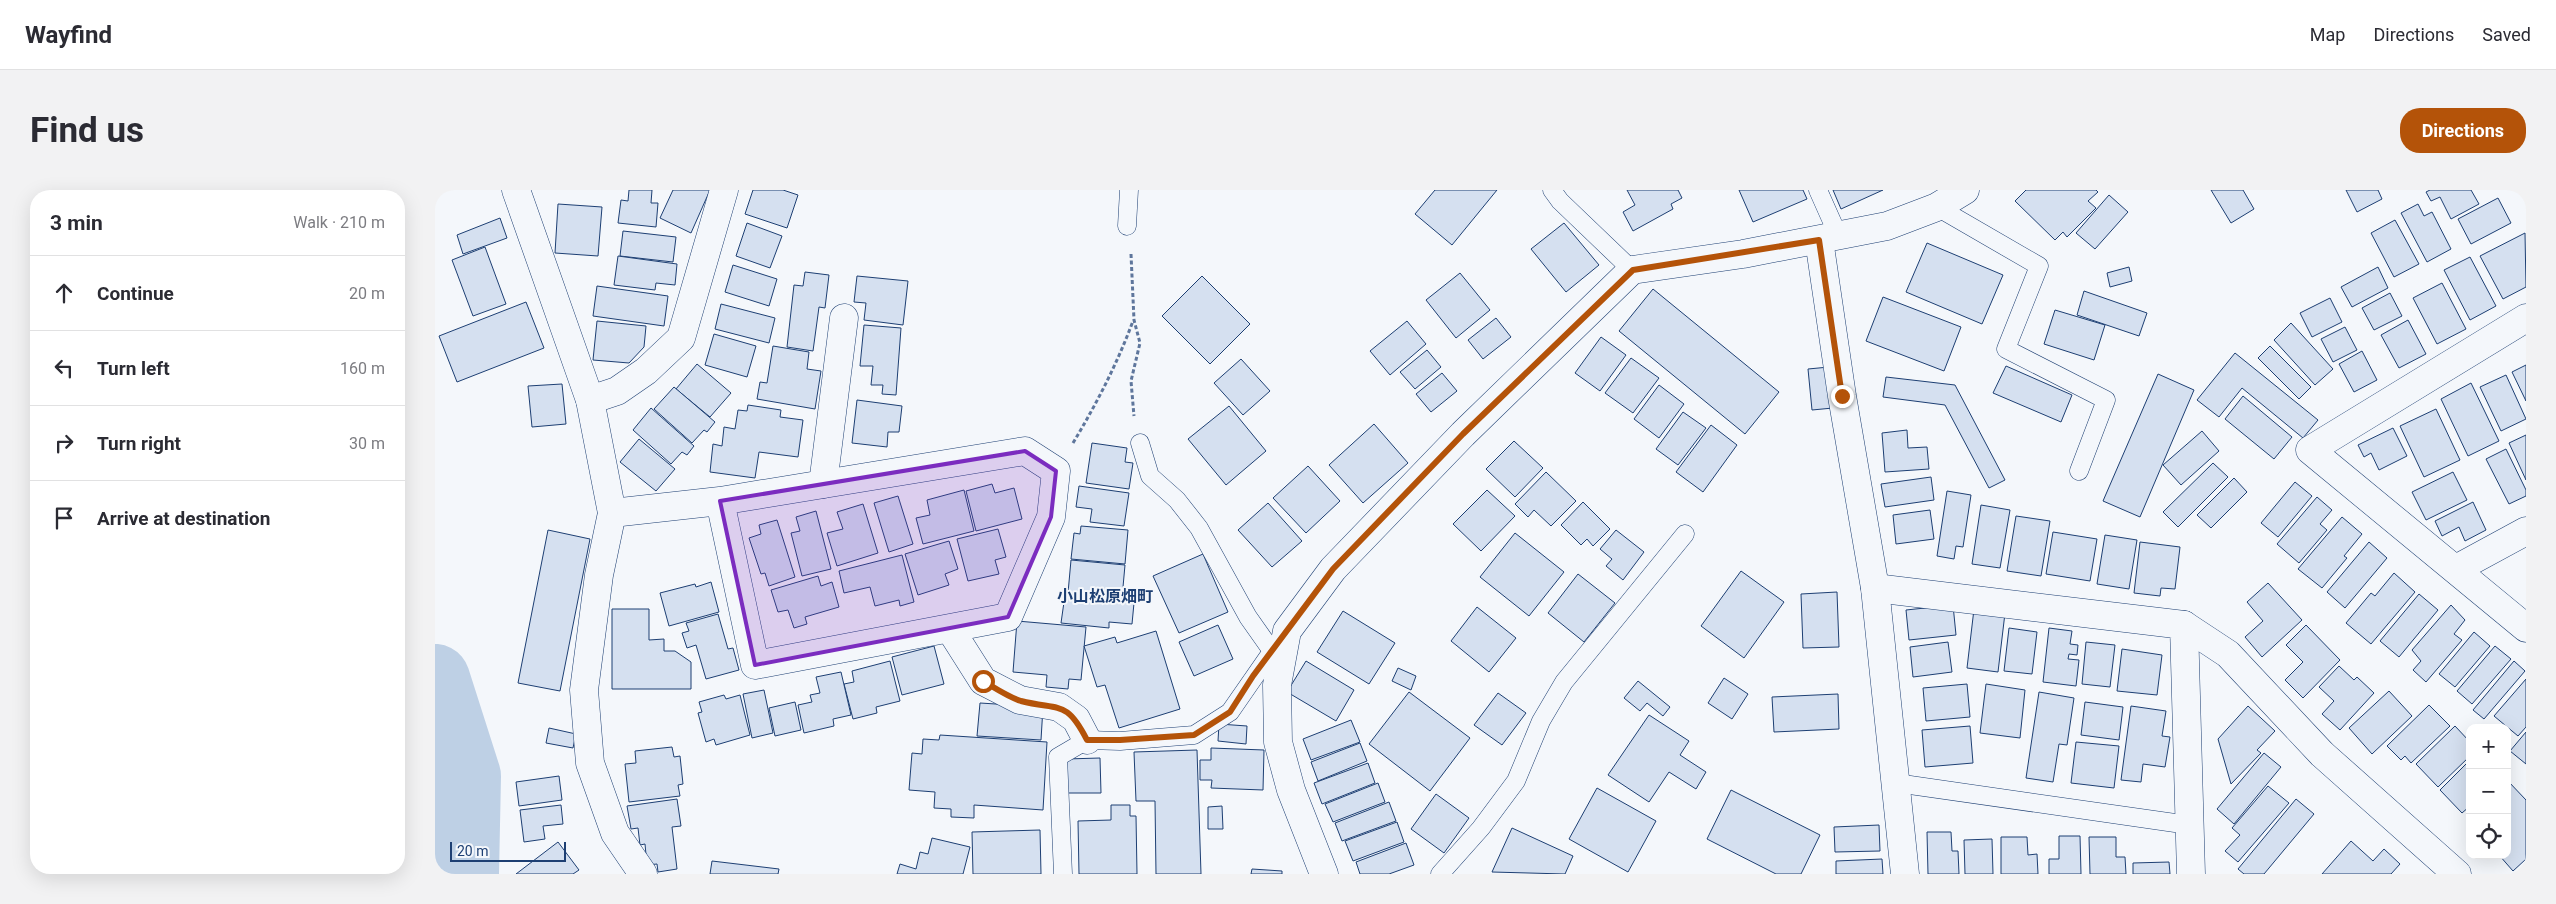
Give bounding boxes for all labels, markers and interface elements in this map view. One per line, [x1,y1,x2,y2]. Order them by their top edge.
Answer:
text: Wayfind [25,21,112,49]
text: Map [2310,24,2345,45]
text: Directions [2373,24,2454,45]
text: Saved [2482,24,2531,45]
button: Directions [2400,108,2526,153]
text: Find us [30,110,144,151]
text: 3 min [50,211,103,235]
text: Walk · 210 m [293,213,385,232]
icon: ahead [50,279,78,307]
text: Continue [97,282,174,305]
text: 20 m [349,284,385,303]
icon: left [50,354,78,382]
text: Turn left [97,357,170,380]
text: 160 m [340,359,385,378]
route end [1831,385,1854,408]
icon: right [50,429,78,457]
text: Turn right [97,432,181,455]
text: 30 m [349,434,385,453]
icon: arrive [50,504,78,532]
text: Arrive at destination [97,507,270,530]
district label: 小山松原畑町 [1057,587,1153,606]
route start [972,670,995,693]
map controls [2466,724,2511,859]
button: + [2466,724,2511,769]
button: − [2466,769,2511,814]
button: locate [2466,814,2511,859]
scale bar [450,839,566,862]
text: 20 m [457,843,489,859]

